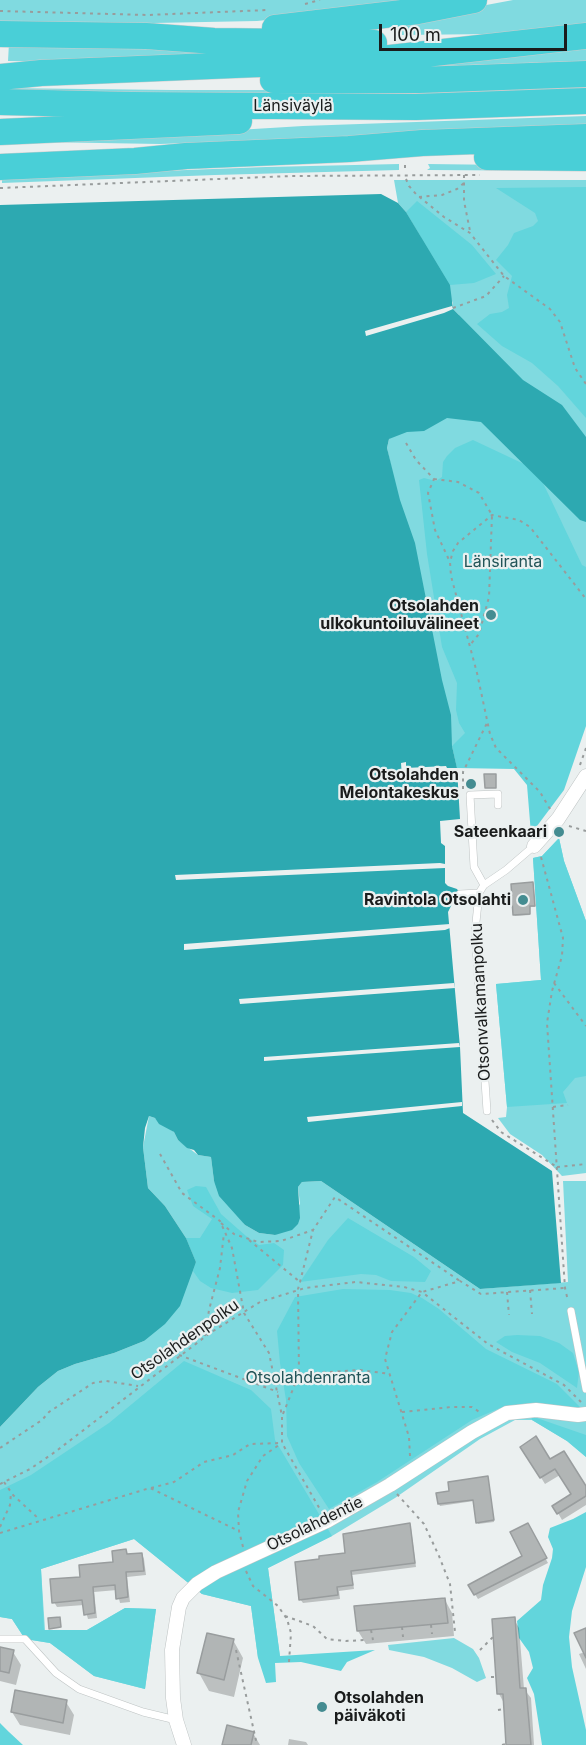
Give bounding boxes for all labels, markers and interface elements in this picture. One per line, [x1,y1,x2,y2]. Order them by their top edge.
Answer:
scale bar [382,12,570,50]
text: 100 m [390,24,441,45]
street label: Länsiväylä [253,96,333,116]
park label: Länsiranta [464,552,542,572]
place label: Otsolahden ulkokuntoiluvälineet [320,596,479,634]
marker: Otsolahden ulkokuntoiluvälineet [484,608,498,622]
place label: Otsolahden Melontakeskus [340,765,459,803]
marker: Otsolahden Melontakeskus [464,777,478,791]
place label: Sateenkaari [454,822,547,842]
marker: Sateenkaari [552,825,566,839]
place label: Ravintola Otsolahti [364,890,511,910]
marker: Ravintola Otsolahti [516,893,530,907]
street label: Otsonvalkamanpolku [467,923,495,1081]
street label: Otsolahdenpolku [127,1295,243,1385]
park label: Otsolahdenranta [245,1368,371,1388]
street label: Otsolahdentie [264,1492,366,1556]
place label: Otsolahden päiväkoti [334,1688,424,1726]
marker: Otsolahden päiväkoti [315,1700,329,1714]

